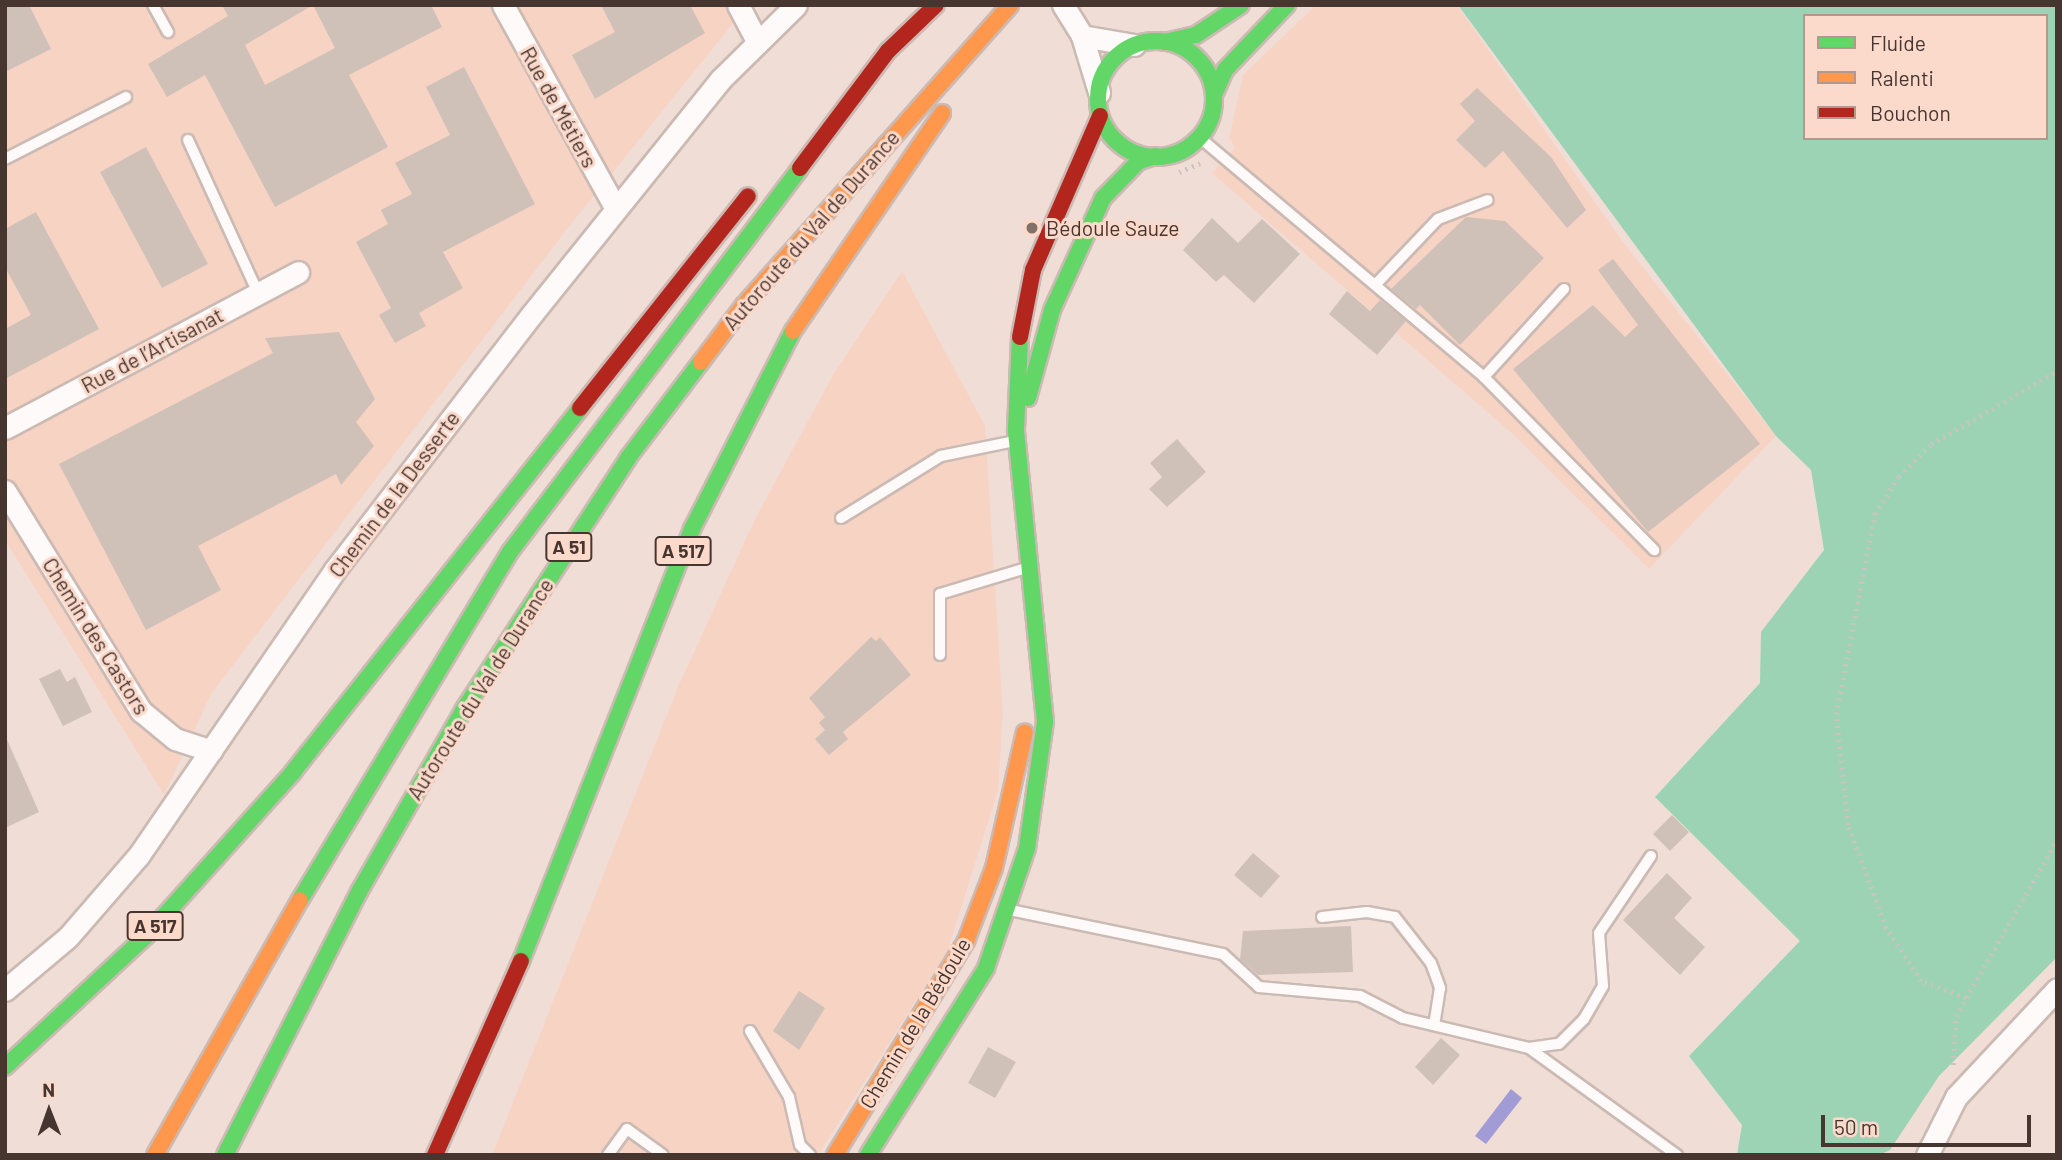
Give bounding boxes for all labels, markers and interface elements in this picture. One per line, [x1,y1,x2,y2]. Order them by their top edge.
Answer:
legend [1803,14,2048,140]
text: Fluide [1870,30,1926,55]
street label: Rue de Métiers [515,42,603,172]
text: Ralenti [1870,65,1934,90]
text: Bouchon [1870,100,1951,125]
street label: Autoroute du Val de Durance [717,125,905,335]
place label: Bédoule Sauze [1046,215,1179,241]
marker: Bédoule Sauze [1024,220,1040,236]
street label: Rue de l’Artisanat [77,302,227,398]
street label: Chemin de la Desserte [323,406,465,582]
road number: A 51 [544,532,594,562]
road number: A 517 [653,536,713,566]
street label: Chemin des Castors [38,553,154,719]
street label: Autoroute du Val de Durance [401,574,559,804]
road number: A 517 [125,910,185,942]
street label: Chemin de la Bédoule [854,933,976,1113]
north arrow [14,1076,84,1146]
text: N [42,1078,55,1101]
scale bar [1824,1100,2034,1144]
text: 50 m [1834,1114,1878,1139]

